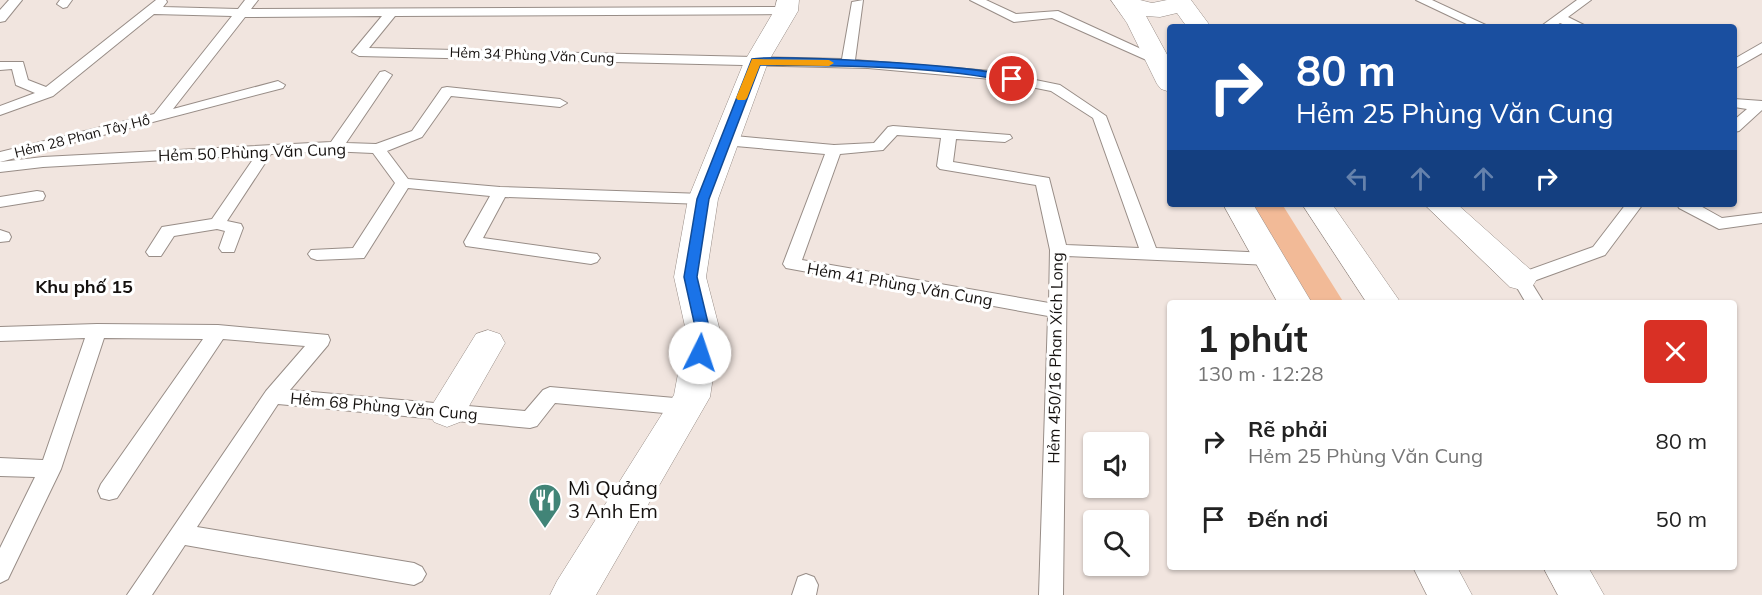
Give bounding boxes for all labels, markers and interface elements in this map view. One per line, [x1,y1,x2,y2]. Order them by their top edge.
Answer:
street label: Hẻm 34 Phùng Văn Cung [449,43,615,67]
text: 80 m [1296,44,1396,97]
icon: right [1197,48,1275,126]
pin [986,53,1037,104]
icon: arrive [995,62,1028,95]
text: Hẻm 25 Phùng Văn Cung [1296,96,1613,130]
street label: Hẻm 28 Phan Tây Hồ [12,110,152,162]
street label: Hẻm 50 Phùng Văn Cung [158,139,346,165]
icon: left [1341,162,1374,195]
icon: ahead [1404,162,1437,195]
icon: ahead [1467,162,1500,195]
icon: right [1530,162,1563,195]
street label: Hẻm 450/16 Phan Xích Long [1043,252,1067,464]
street label: Hẻm 41 Phùng Văn Cung [806,258,994,310]
district label: Khu phố 15 [35,275,133,298]
text: 1 phút [1197,316,1308,361]
button: close [1644,320,1707,383]
position arrow [668,321,732,385]
text: 130 m · 12:28 [1197,361,1323,386]
street label: Hẻm 68 Phùng Văn Cung [289,388,479,424]
text: Rẽ phải [1248,415,1328,443]
icon: right [1197,425,1230,458]
text: 80 m [1656,427,1707,455]
map controls [1083,432,1149,576]
button: sound [1083,432,1149,498]
text: Hẻm 25 Phùng Văn Cung [1248,443,1483,468]
place label: Mì Quảng 3 Anh Em [568,475,658,523]
restaurant icon: Mì Quảng 3 Anh Em [527,482,563,529]
icon: arrive [1197,503,1230,536]
text: Đến nơi [1248,505,1328,533]
text: 50 m [1656,505,1707,533]
button: search [1083,510,1149,576]

